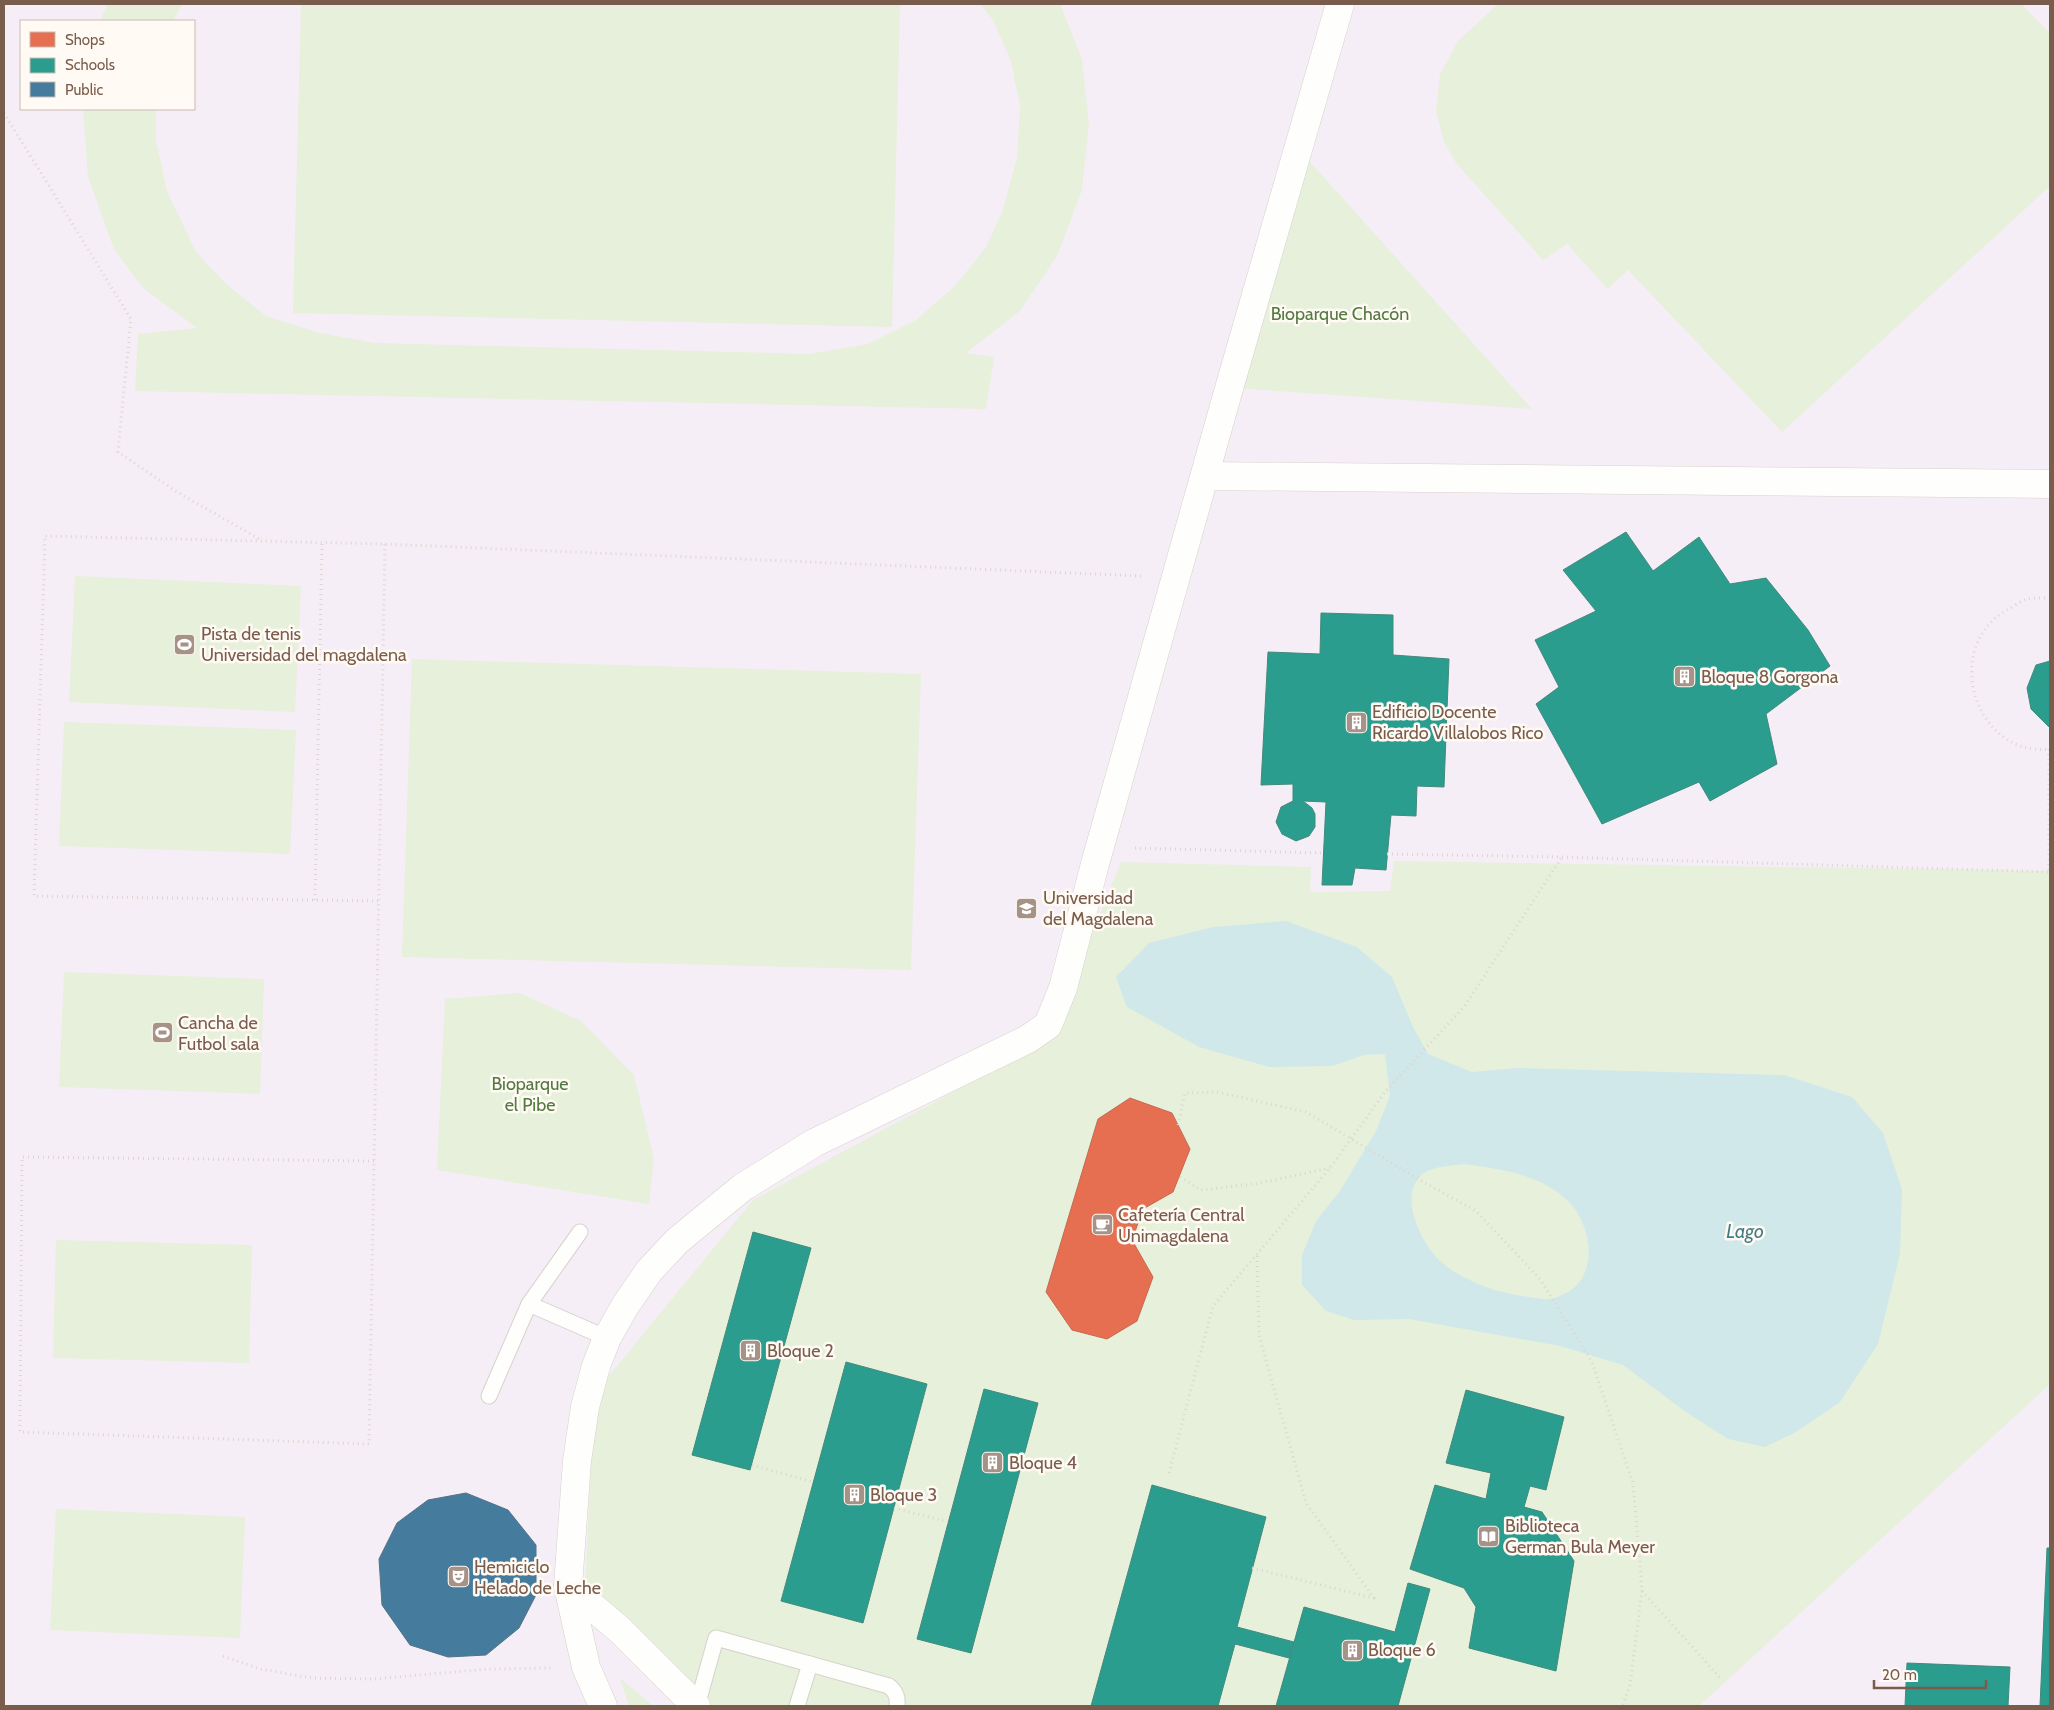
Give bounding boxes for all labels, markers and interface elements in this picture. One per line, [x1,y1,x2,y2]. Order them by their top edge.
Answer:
legend [20,20,195,110]
text: Shops [65,31,105,49]
text: Schools [65,56,115,74]
text: Public [65,81,103,99]
park label: Bioparque Chacón [1271,303,1409,325]
place label: Pista de tenis Universidad del magdalena [201,623,407,666]
sports icon: Pista de tenis Universidad del magdalena [173,632,197,656]
building icon: Bloque 8 Gorgona [1673,665,1697,689]
place label: Bloque 8 Gorgona [1701,666,1839,688]
place label: Edificio Docente Ricardo Villalobos Rico [1372,701,1544,744]
building icon: Edificio Docente Ricardo Villalobos Rico [1344,710,1368,734]
place label: Universidad del Magdalena [1043,887,1154,930]
school or university icon: Universidad del Magdalena [1015,896,1039,920]
place label: Cancha de Futbol sala [178,1012,260,1055]
sports icon: Cancha de Futbol sala [150,1021,174,1045]
park label: Bioparque el Pibe [491,1073,569,1116]
place label: Cafetería Central Unimagdalena [1118,1204,1245,1247]
cafe icon: Cafetería Central Unimagdalena [1090,1213,1114,1237]
water label: Lago [1726,1220,1764,1243]
building icon: Bloque 2 [739,1339,763,1363]
place label: Bloque 2 [767,1340,834,1362]
building icon: Bloque 4 [981,1451,1005,1475]
place label: Bloque 4 [1009,1452,1077,1474]
building icon: Bloque 3 [842,1483,866,1507]
place label: Bloque 3 [870,1484,937,1506]
place label: Biblioteca German Bula Meyer [1505,1515,1655,1558]
library icon: Biblioteca German Bula Meyer [1477,1524,1501,1548]
place label: Hemiciclo Helado de Leche [474,1556,601,1599]
theatre icon: Hemiciclo Helado de Leche [446,1565,470,1589]
building icon: Bloque 6 [1340,1638,1364,1662]
place label: Bloque 6 [1368,1639,1436,1661]
scale bar [1874,1658,1986,1690]
text: 20 m [1882,1666,1917,1684]

